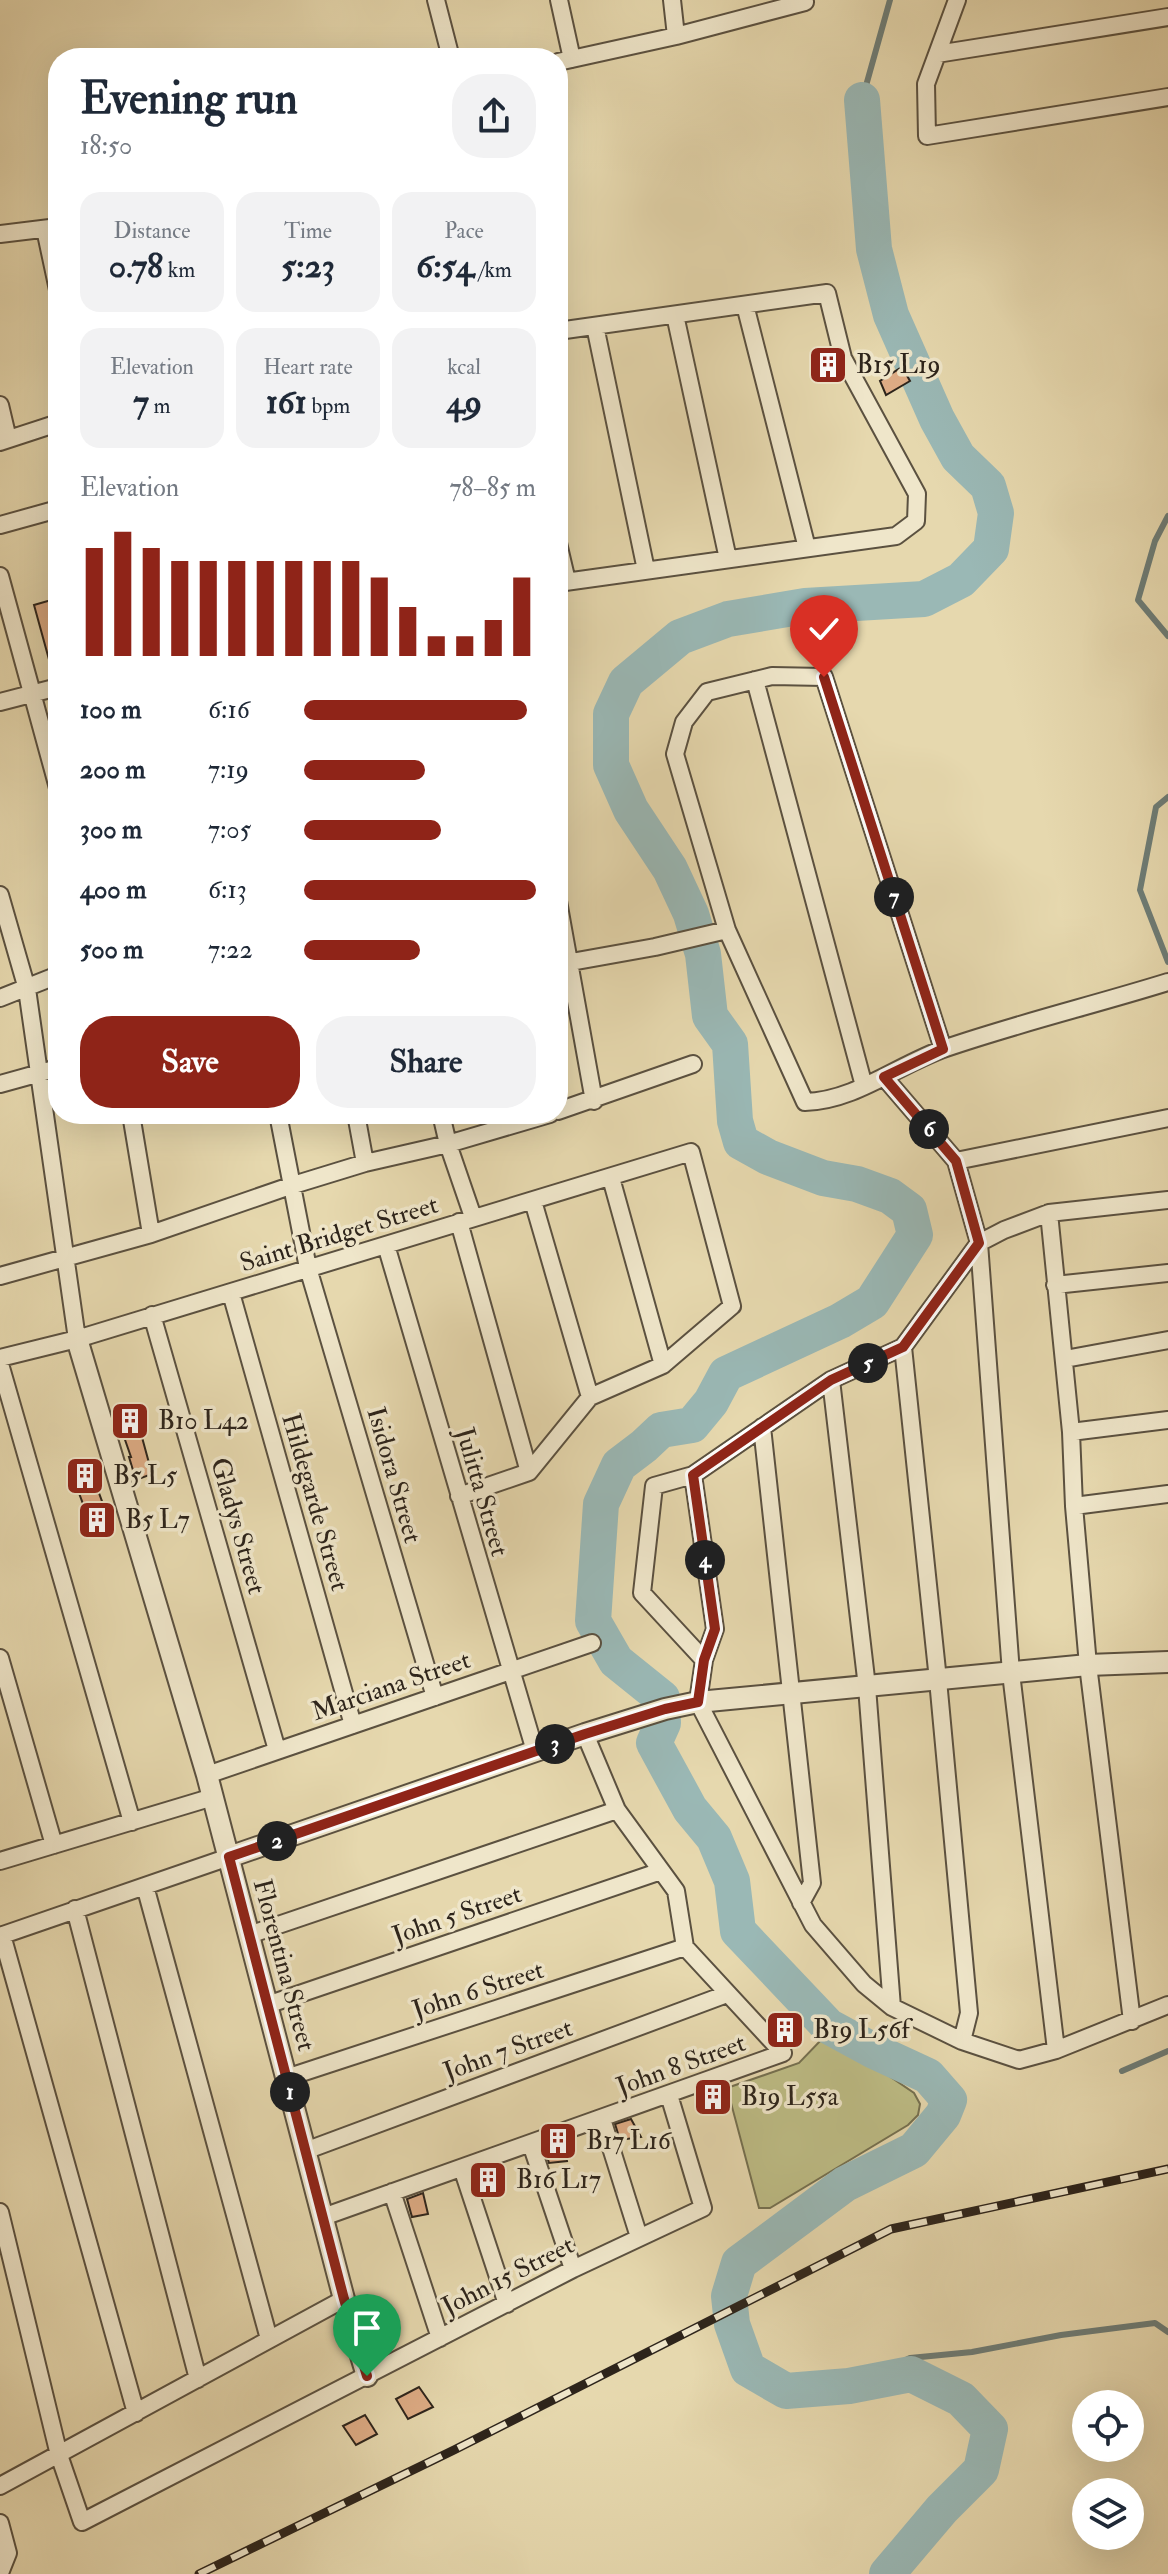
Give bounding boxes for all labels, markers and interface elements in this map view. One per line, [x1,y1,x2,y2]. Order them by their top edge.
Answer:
text: Evening run [80,72,298,127]
button: share [452,74,536,158]
text: 18:50 [80,130,132,162]
text: Distance [114,217,190,245]
text: Time [284,217,332,245]
text: Pace [444,217,484,245]
text: 0.78 [109,245,163,288]
text: 5:23 [281,245,335,288]
text: 6:54 [416,245,474,288]
text: km [163,256,195,284]
text: /km [474,256,512,284]
building icon: B15 L19 [807,344,849,386]
place label: B15 L19 [856,349,940,381]
text: Elevation [110,353,194,381]
text: Heart rate [263,353,353,381]
text: kcal [447,353,481,381]
text: 7 [133,381,149,424]
text: 161 [266,381,307,424]
text: 49 [446,381,482,424]
text: m [149,392,171,420]
text: bpm [307,392,350,420]
text: Elevation [80,472,179,504]
text: 78–85 m [449,472,536,504]
pin [790,595,858,677]
icon: check [802,607,846,651]
text: 100 m [80,694,141,726]
text: 6:16 [208,694,250,726]
text: 200 m [80,754,145,786]
text: 7:19 [208,754,249,786]
text: 300 m [80,814,142,846]
text: 7:05 [208,814,251,846]
text: 400 m [80,874,146,906]
text: 6:13 [208,874,247,906]
pin: 7 [874,877,914,917]
text: 7 [889,883,899,911]
text: 500 m [80,934,144,966]
text: 7:22 [208,934,253,966]
button: Save [80,1016,300,1108]
button: Share [316,1016,536,1108]
pin: 6 [909,1109,949,1149]
text: 6 [923,1115,935,1143]
street label: Saint Bridget Street [236,1189,442,1279]
pin: 5 [848,1343,888,1383]
text: 5 [863,1349,873,1377]
building icon: B10 L42 [109,1400,151,1442]
street label: Isidora Street [359,1403,429,1547]
place label: B10 L42 [158,1405,249,1437]
street label: Hildegarde Street [274,1410,356,1594]
street label: Julitta Street [448,1423,516,1560]
street label: Gladys Street [203,1454,273,1598]
building icon: B5 L5 [64,1455,106,1497]
place label: B5 L5 [113,1460,178,1492]
building icon: B5 L7 [76,1499,118,1541]
place label: B5 L7 [125,1504,190,1536]
pin: 4 [685,1540,725,1580]
text: 4 [699,1546,711,1574]
street label: Marciana Street [307,1644,475,1728]
pin: 3 [535,1724,575,1764]
text: 3 [551,1730,559,1758]
pin: 2 [257,1821,297,1861]
text: 2 [271,1827,283,1855]
street label: Florentina Street [246,1876,322,2054]
street label: John 5 Street [387,1878,526,1952]
street label: John 6 Street [407,1954,548,2027]
building icon: B19 L56f [764,2009,806,2051]
street label: John 7 Street [438,2012,577,2088]
place label: B19 L56f [813,2014,913,2046]
street label: John 8 Street [611,2027,750,2104]
pin: 1 [270,2072,310,2112]
building icon: B19 L55a [692,2076,734,2118]
text: 1 [286,2078,294,2106]
place label: B19 L55a [741,2081,839,2113]
building icon: B17 L16 [537,2120,579,2162]
place label: B17 L16 [586,2125,673,2157]
building icon: B16 L17 [467,2159,509,2201]
place label: B16 L17 [516,2164,601,2196]
street label: John 15 Street [436,2229,579,2323]
pin [333,2294,401,2376]
icon: arrive [345,2306,389,2350]
map controls [1072,2390,1144,2550]
button: locate [1072,2390,1144,2462]
button: layers [1072,2478,1144,2550]

